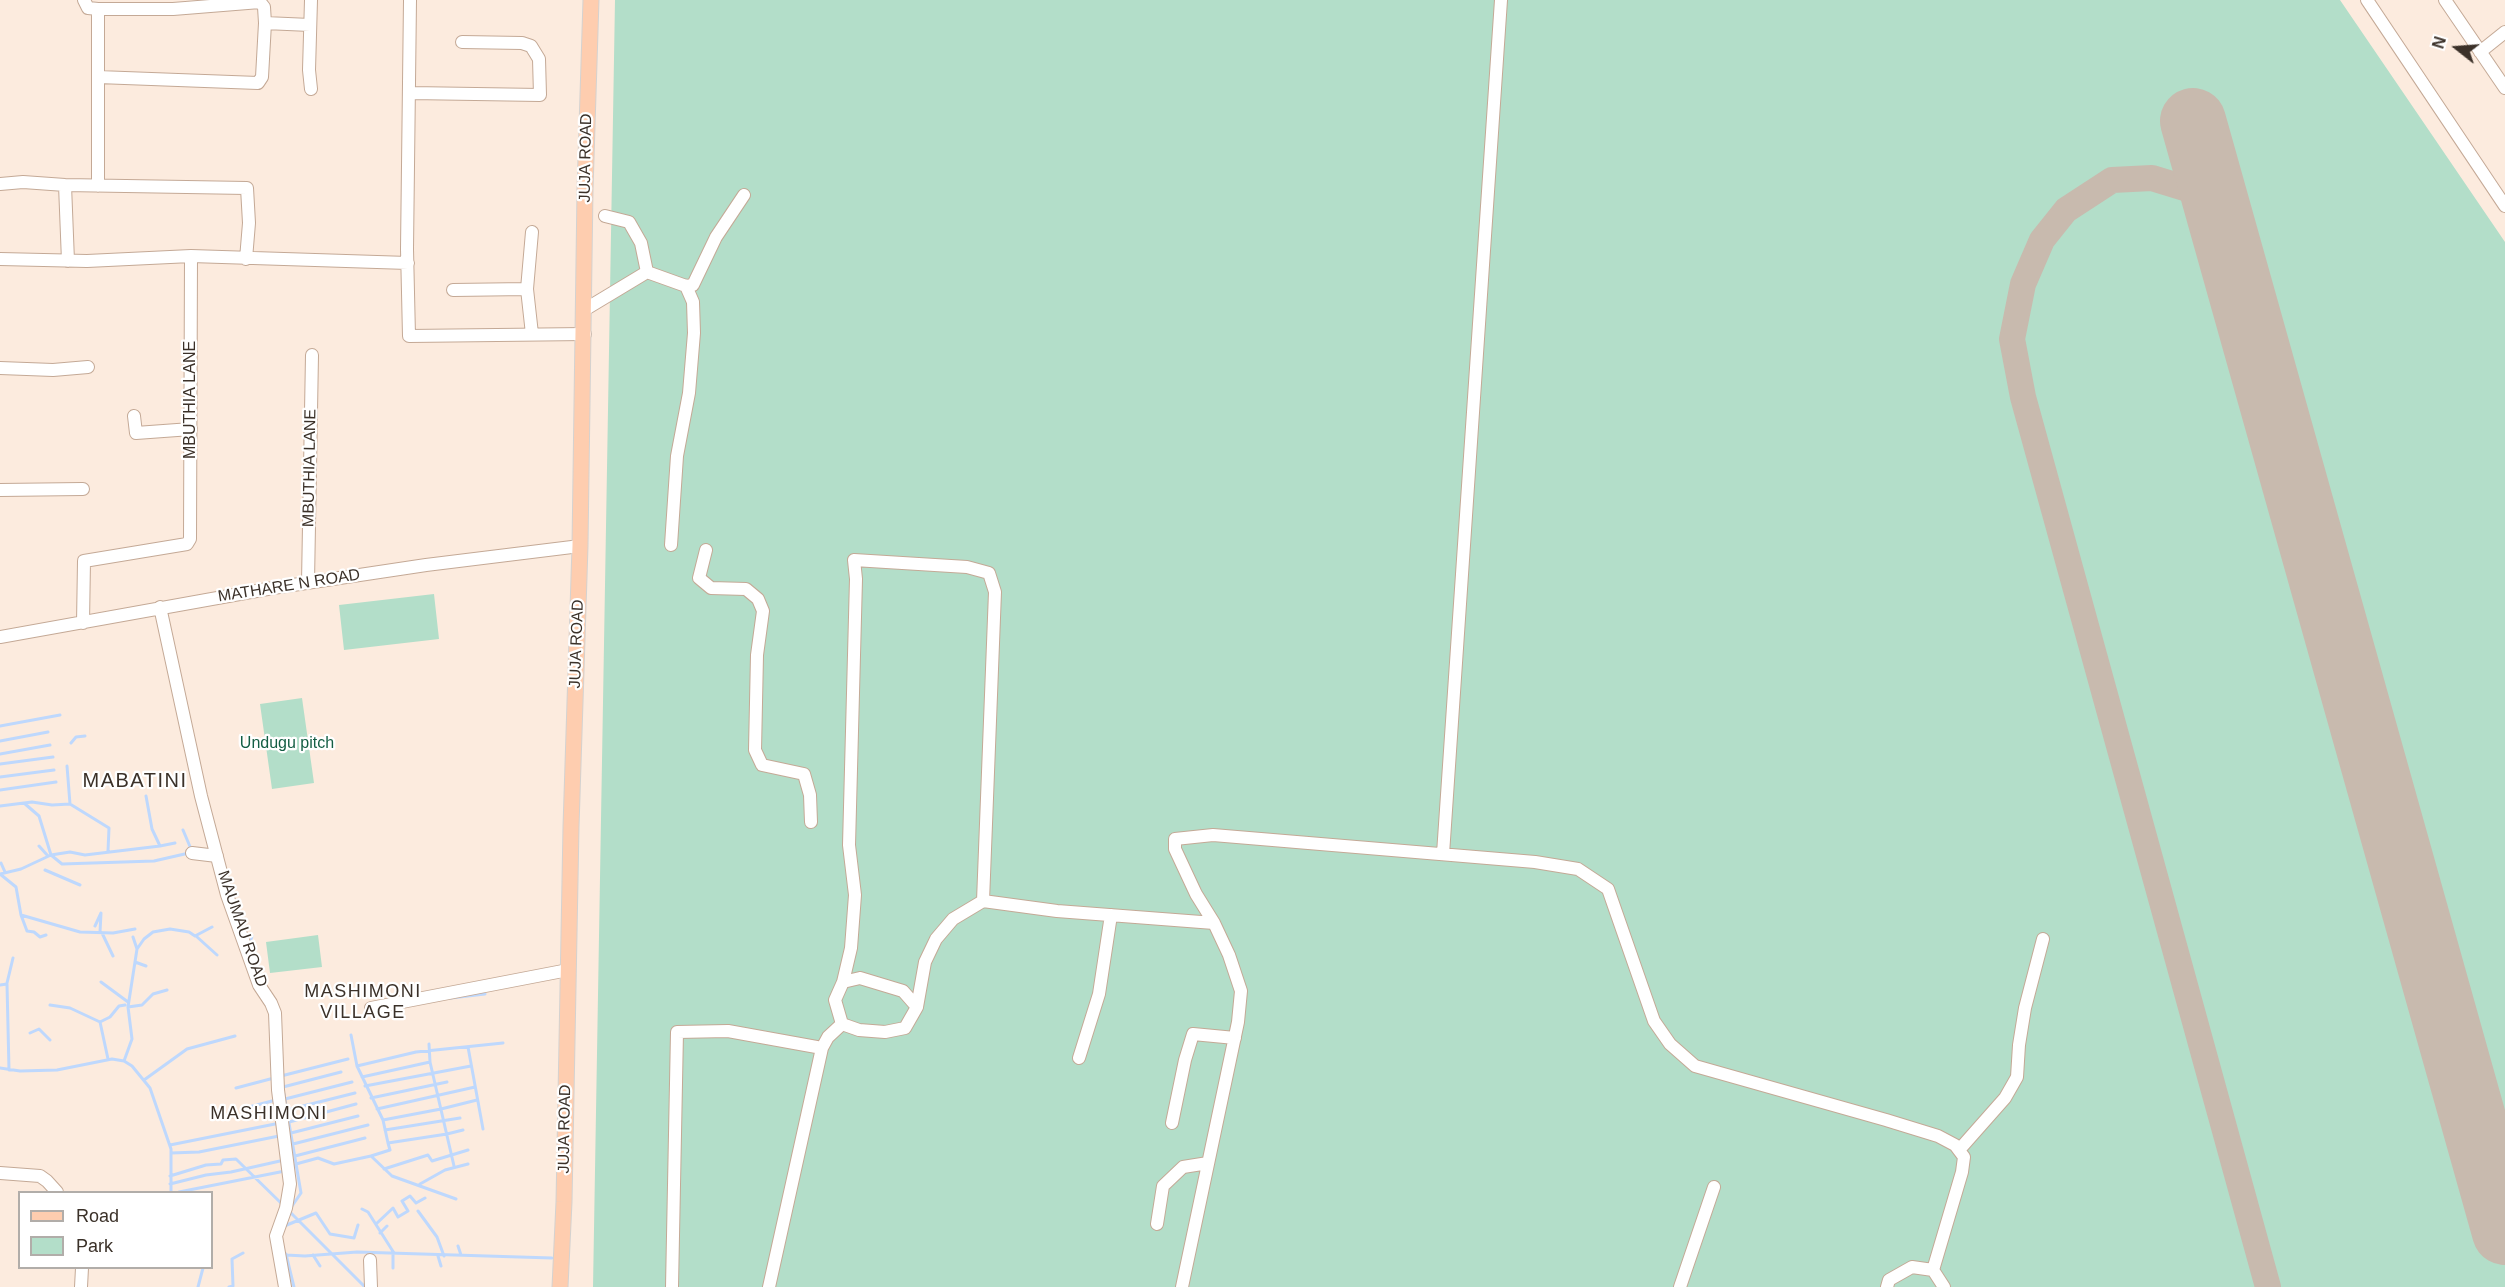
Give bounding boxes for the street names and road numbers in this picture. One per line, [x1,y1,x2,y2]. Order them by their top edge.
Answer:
street label: JUJA ROAD [576,113,596,203]
street label: MBUTHIA LANE [181,341,201,459]
street label: MBUTHIA LANE [299,409,321,527]
street label: MATHARE N ROAD [217,565,361,607]
street label: JUJA ROAD [566,599,588,689]
street label: MAUMAU ROAD [213,868,271,990]
street label: JUJA ROAD [555,1084,575,1174]

